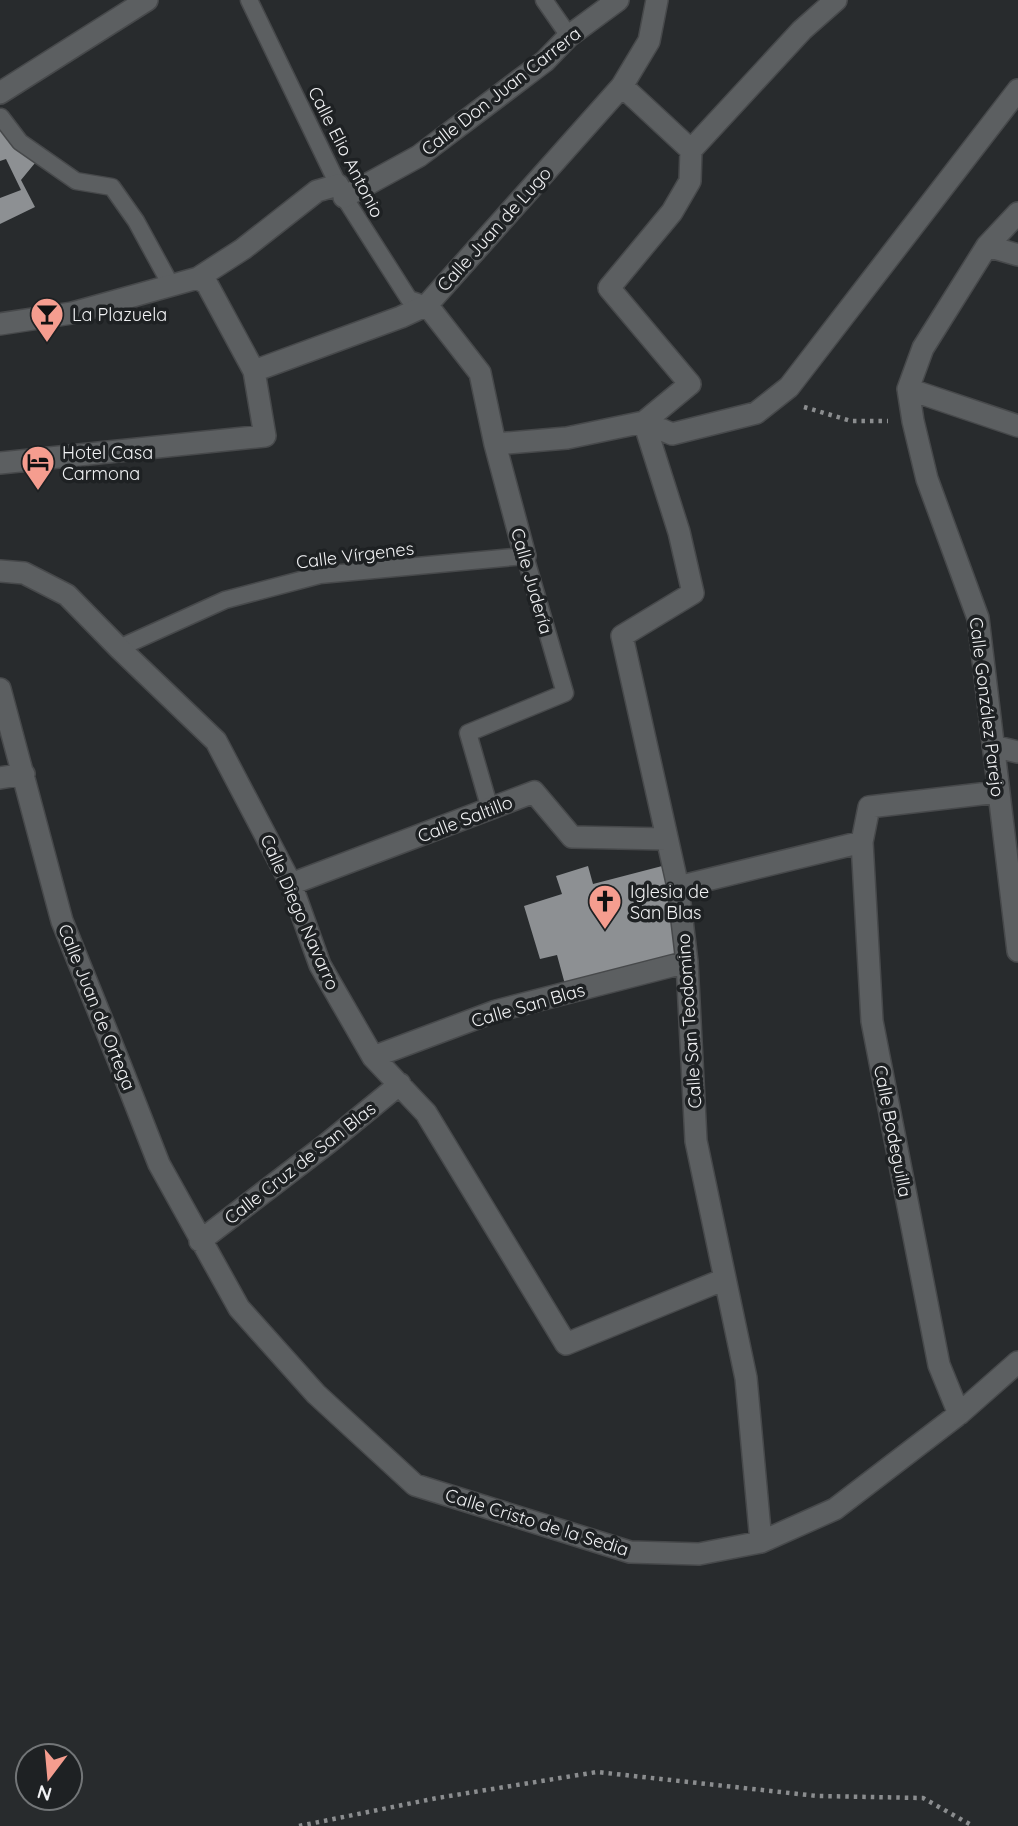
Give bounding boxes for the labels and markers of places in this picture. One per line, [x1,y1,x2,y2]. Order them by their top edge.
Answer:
bar icon: La Plazuela [28,295,66,344]
place label: La Plazuela [72,303,167,326]
place label: Hotel Casa Carmona [62,441,153,485]
hotel icon: Hotel Casa Carmona [19,443,57,492]
place label: Iglesia de San Blas [630,880,709,924]
church icon: Iglesia de San Blas [586,882,624,931]

